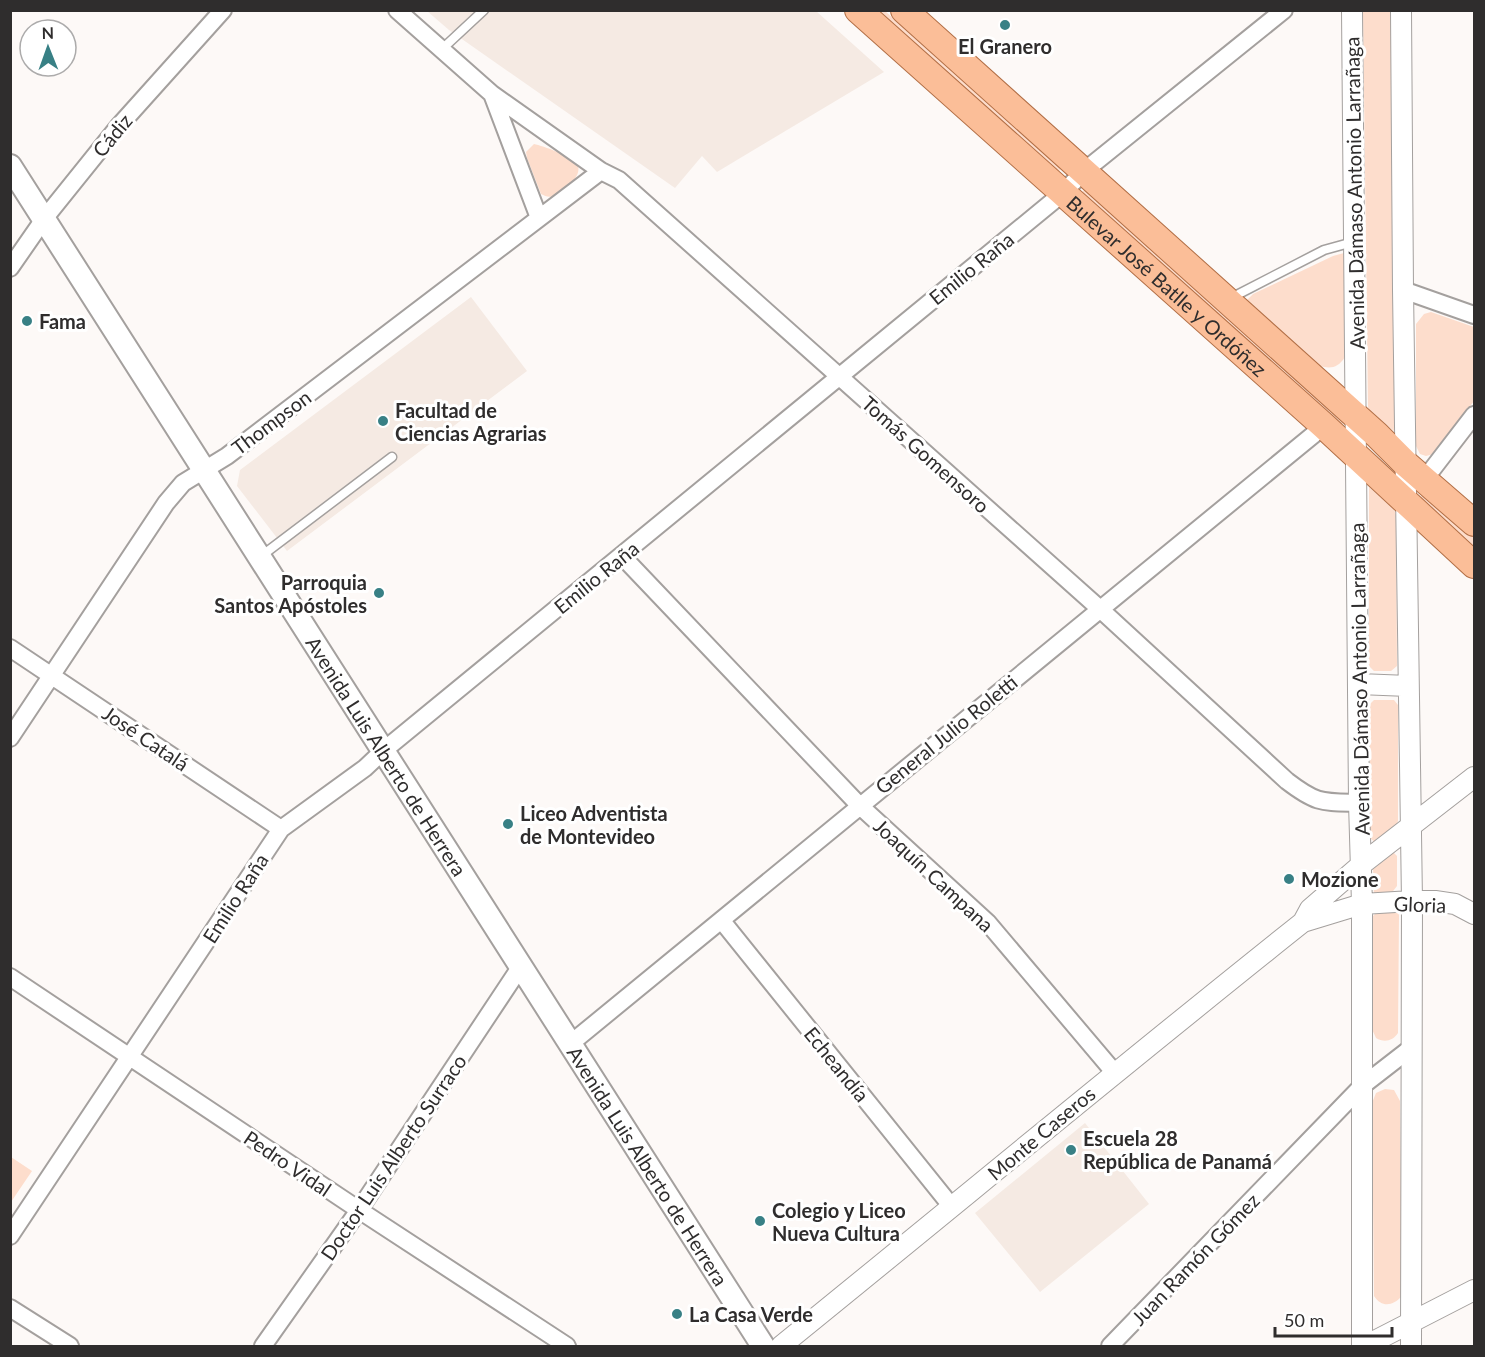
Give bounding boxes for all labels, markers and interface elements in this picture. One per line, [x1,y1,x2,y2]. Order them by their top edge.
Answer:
north arrow [18,18,78,78]
marker: El Granero [998,18,1012,32]
text: N [41,23,54,42]
place label: El Granero [958,34,1052,58]
street label: Avenida Dámaso Antonio Larrañaga [1339,36,1369,350]
street label: Cádiz [87,109,137,161]
street label: Bulevar José Batlle y Ordóñez [1062,190,1272,381]
street label: Emilio Raña [924,227,1018,309]
place label: Fama [39,309,86,333]
marker: Fama [20,314,34,328]
street label: Thompson [227,384,315,460]
street label: Tomás Gomensoro [857,391,995,517]
place label: Facultad de Ciencias Agrarias [395,398,547,445]
marker: Facultad de Ciencias Agrarias [376,414,390,428]
street label: Avenida Dámaso Antonio Larrañaga [1344,522,1374,836]
street label: Emilio Raña [549,536,643,618]
place label: Parroquia Santos Apóstoles [214,570,367,617]
marker: Parroquia Santos Apóstoles [372,586,386,600]
street label: Avenida Luis Alberto de Herrera [301,632,472,880]
street label: General Julio Roletti [870,669,1022,799]
street label: José Catalá [98,700,194,776]
place label: Liceo Adventista de Montevideo [520,801,668,848]
street label: Joaquín Campana [869,813,999,937]
marker: Liceo Adventista de Montevideo [501,817,515,831]
street label: Emilio Raña [197,849,273,947]
place label: Mozione [1301,867,1379,891]
marker: Mozione [1282,872,1296,886]
street label: Gloria [1393,891,1447,917]
street label: Echeandía [800,1022,874,1106]
street label: Avenida Luis Alberto de Herrera [563,1042,733,1290]
street label: Doctor Luis Alberto Surraco [315,1050,471,1264]
street label: Monte Caseros [982,1081,1100,1185]
street label: Pedro Vidal [240,1125,336,1201]
place label: Escuela 28 República de Panamá [1083,1126,1272,1173]
marker: Escuela 28 República de Panamá [1064,1143,1078,1157]
street label: Juan Ramón Gómez [1126,1188,1264,1330]
place label: Colegio y Liceo Nueva Cultura [772,1198,906,1245]
marker: Colegio y Liceo Nueva Cultura [753,1214,767,1228]
scale bar [1275,1300,1392,1338]
place label: La Casa Verde [689,1302,813,1326]
marker: La Casa Verde [670,1307,684,1321]
text: 50 m [1284,1309,1324,1331]

